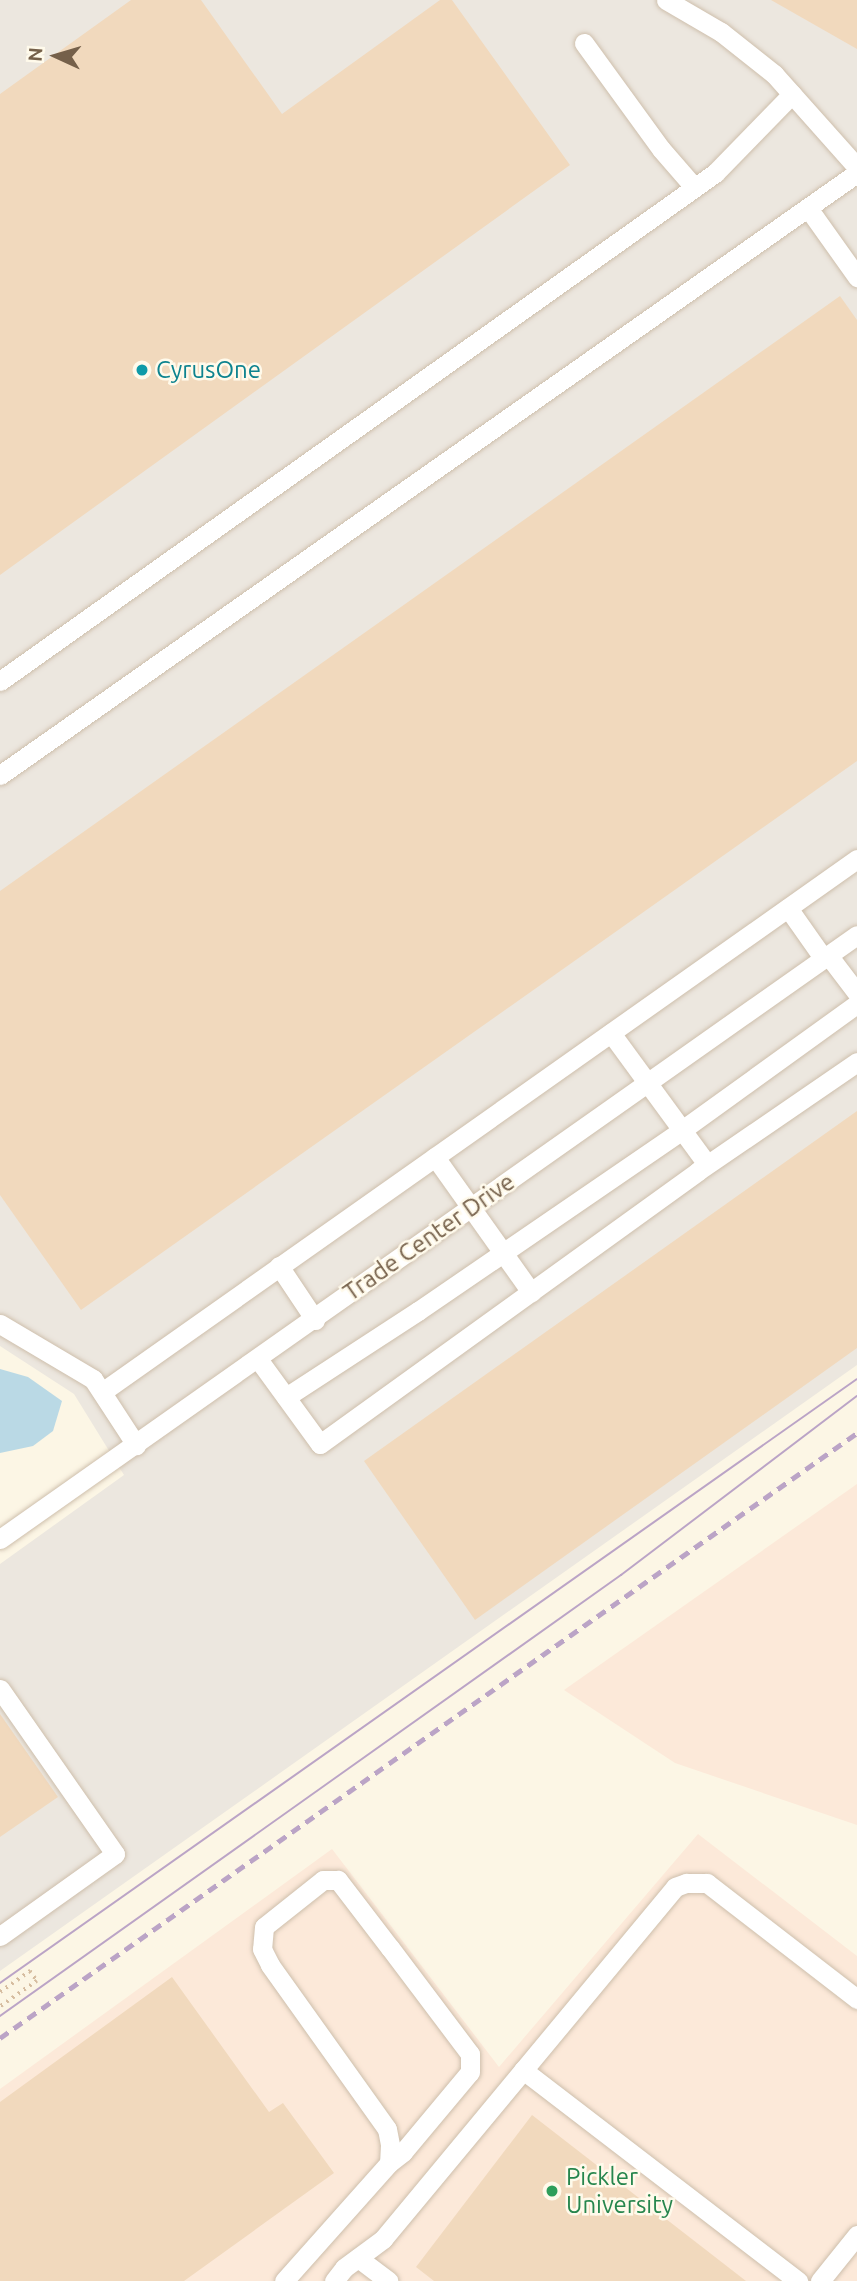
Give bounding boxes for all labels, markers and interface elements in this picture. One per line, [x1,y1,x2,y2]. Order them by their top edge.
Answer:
north arrow [21,21,91,91]
text: N [24,47,47,62]
place label: CyrusOne [156,356,261,384]
marker: CyrusOne [134,362,150,378]
street label: Trade Center Drive [338,1167,520,1307]
place label: Pickler University [566,2163,673,2219]
marker: Pickler University [544,2183,560,2199]

